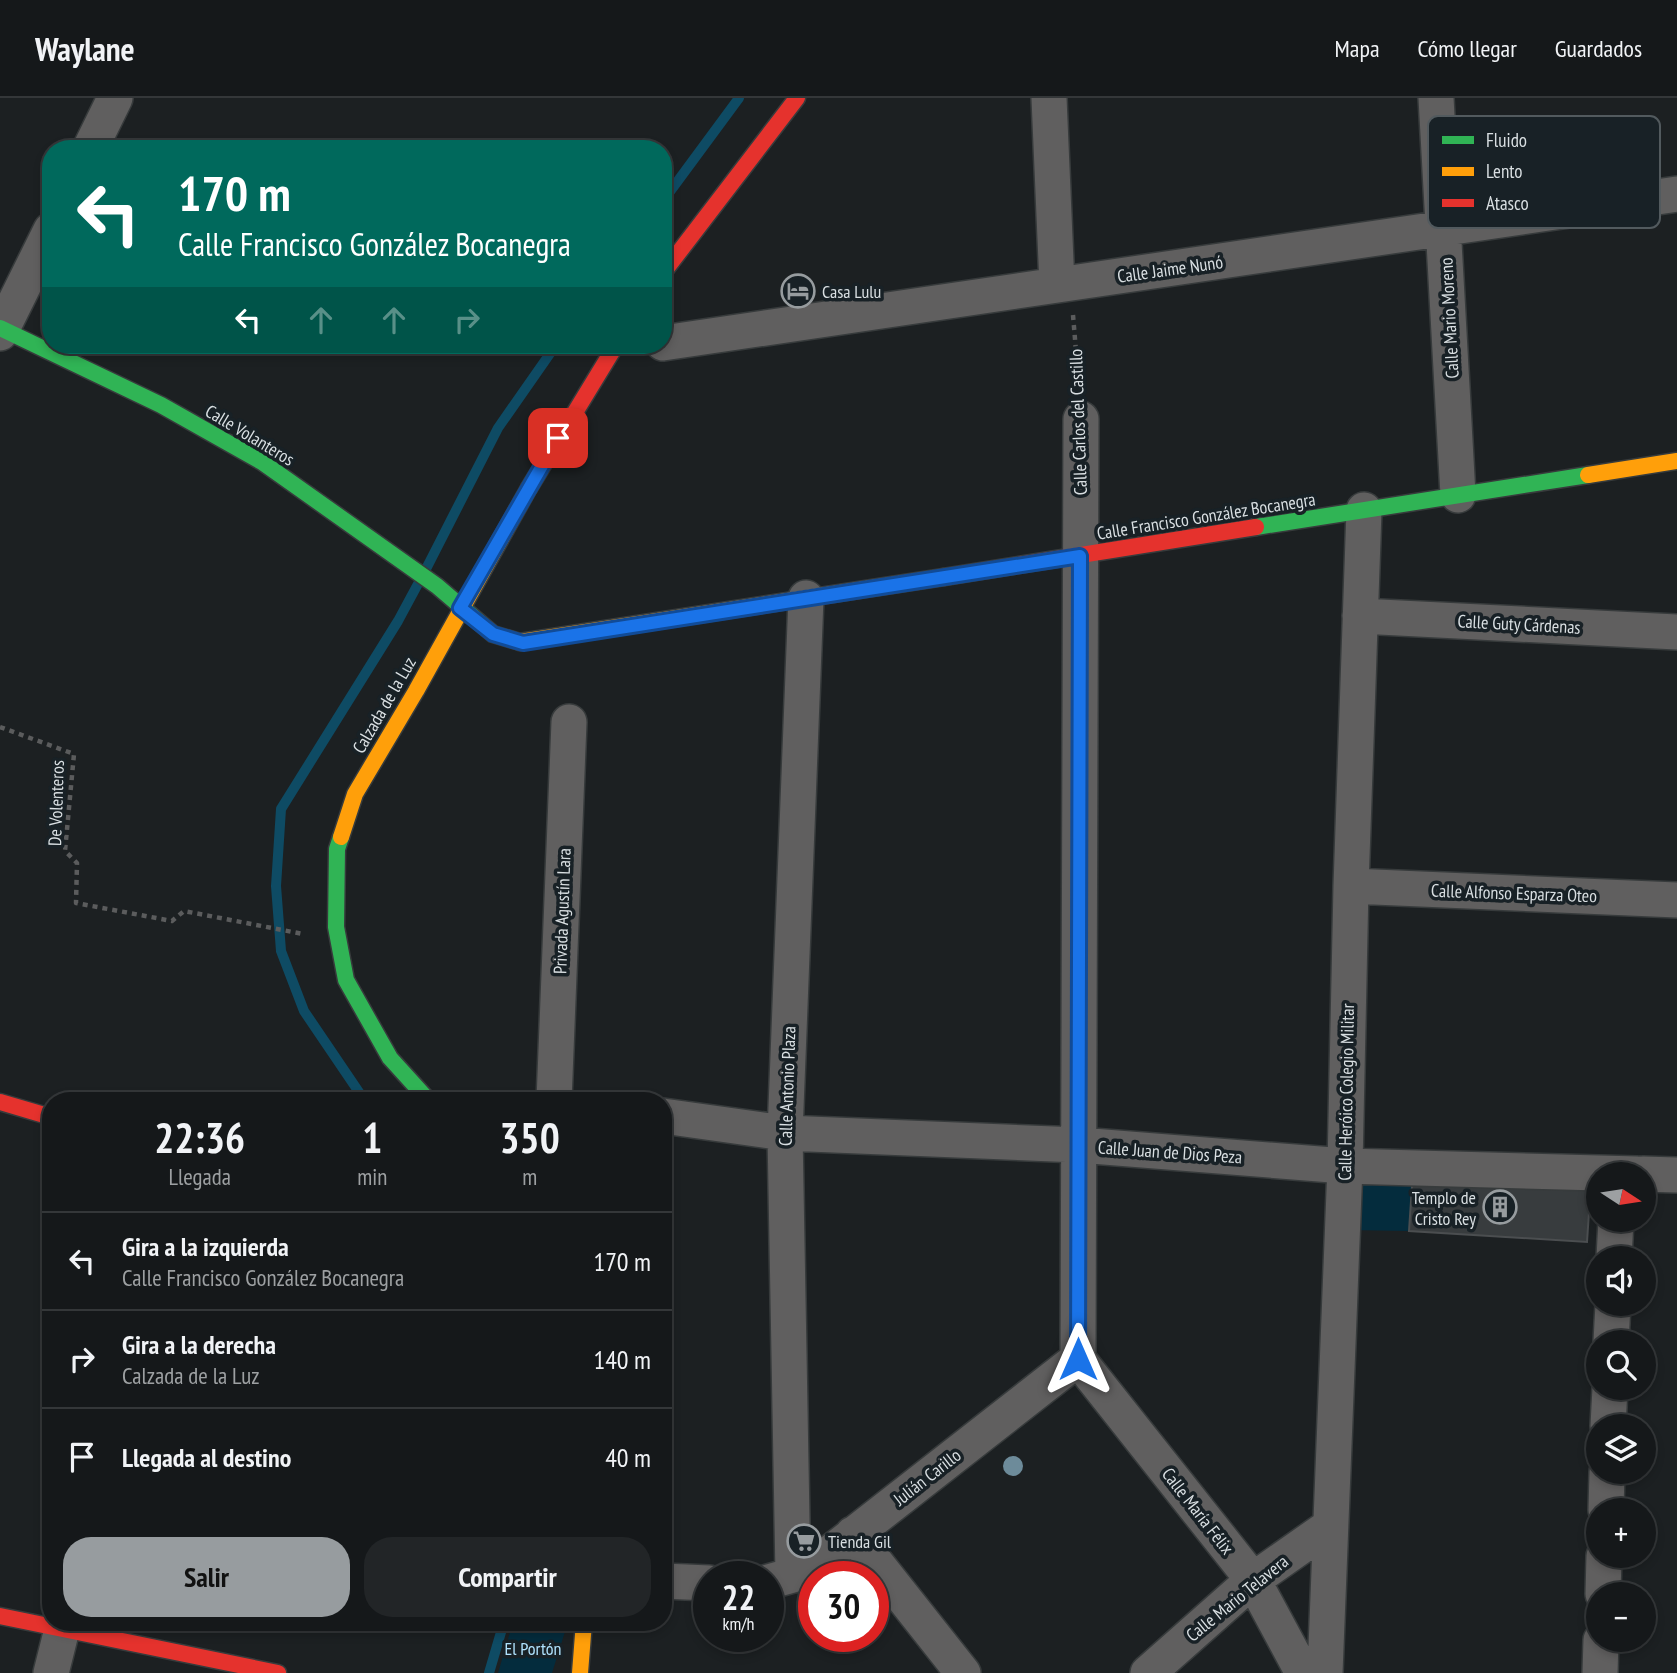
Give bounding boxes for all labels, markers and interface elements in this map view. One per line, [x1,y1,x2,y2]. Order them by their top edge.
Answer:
text: Waylane [35,27,135,70]
text: Mapa [1335,33,1380,64]
text: Cómo llegar [1418,33,1517,64]
text: Guardados [1555,33,1642,64]
legend [1428,116,1660,228]
text: Fluido [1486,128,1527,152]
text: Lento [1486,159,1523,183]
text: 170 m [178,161,291,225]
icon: left [63,168,154,259]
text: Atasco [1486,191,1529,215]
text: Calle Francisco González Bocanegra [178,223,571,265]
street label: Calle Jaime Nunó [1116,250,1225,288]
street label: Calle Mario Moreno [1434,257,1464,379]
hotel icon: Casa Lulu [779,272,817,310]
place label: Casa Lulu [822,280,881,303]
icon: left [229,301,267,339]
icon: ahead [302,301,340,339]
icon: ahead [375,301,413,339]
icon: right [448,301,486,339]
street label: Calle Carlos del Castillo [1064,348,1092,496]
street label: Calle Volanteros [201,399,299,471]
pin [528,408,588,468]
icon: arrive [539,419,577,457]
street label: Calle Francisco González Bocanegra [1095,487,1317,545]
street label: Calle Guty Cárdenas [1457,609,1581,639]
street label: Calzada de la Luz [347,653,421,757]
street label: De Volenteros [43,760,69,846]
street label: Privada Agustín Lara [548,848,576,974]
street label: Calle Alfonso Esparza Oteo [1431,879,1598,907]
street label: Calle Heróico Colegio Militar [1333,1003,1359,1181]
street label: Calle Antonio Plaza [773,1026,801,1146]
text: 22:36 [154,1110,245,1165]
text: 1 [362,1110,382,1165]
text: 350 [500,1110,560,1165]
street label: Calle Juan de Dios Peza [1097,1135,1243,1169]
text: Llegada [168,1162,231,1191]
text: min [357,1162,387,1191]
text: m [522,1162,537,1191]
north arrow [1586,1162,1656,1232]
map controls [1586,1162,1656,1652]
place label: Templo de Cristo Rey [1412,1186,1476,1230]
building icon: Templo de Cristo Rey [1481,1188,1519,1226]
text: Gira a la izquierda [122,1230,289,1263]
icon: left [63,1242,101,1280]
text: 170 m [593,1245,651,1278]
button: sound [1586,1246,1656,1316]
text: Calle Francisco González Bocanegra [122,1263,404,1292]
position arrow [1041,1322,1115,1396]
text: Gira a la derecha [122,1328,276,1361]
button: search [1586,1330,1656,1400]
icon: right [63,1340,101,1378]
text: 140 m [593,1343,651,1376]
text: Calzada de la Luz [122,1361,260,1390]
button: layers [1586,1414,1656,1484]
icon: arrive [63,1438,101,1476]
text: Llegada al destino [122,1441,291,1474]
text: 40 m [605,1441,651,1474]
street label: Julián Carillo [888,1443,966,1511]
street label: Calle María Félix [1157,1463,1239,1559]
button: + [1586,1498,1656,1568]
supermarket icon: Tienda Gil [785,1522,823,1560]
place label: Tienda Gil [828,1530,892,1553]
button: Salir [63,1537,350,1617]
button: Compartir [364,1537,651,1617]
street label: Calle Mario Telavera [1181,1550,1293,1646]
speed limit sign: 30 [798,1561,889,1652]
text: 22 [722,1574,755,1620]
button: − [1586,1582,1656,1652]
text: km/h [723,1612,754,1635]
park label: El Portón [505,1637,561,1660]

